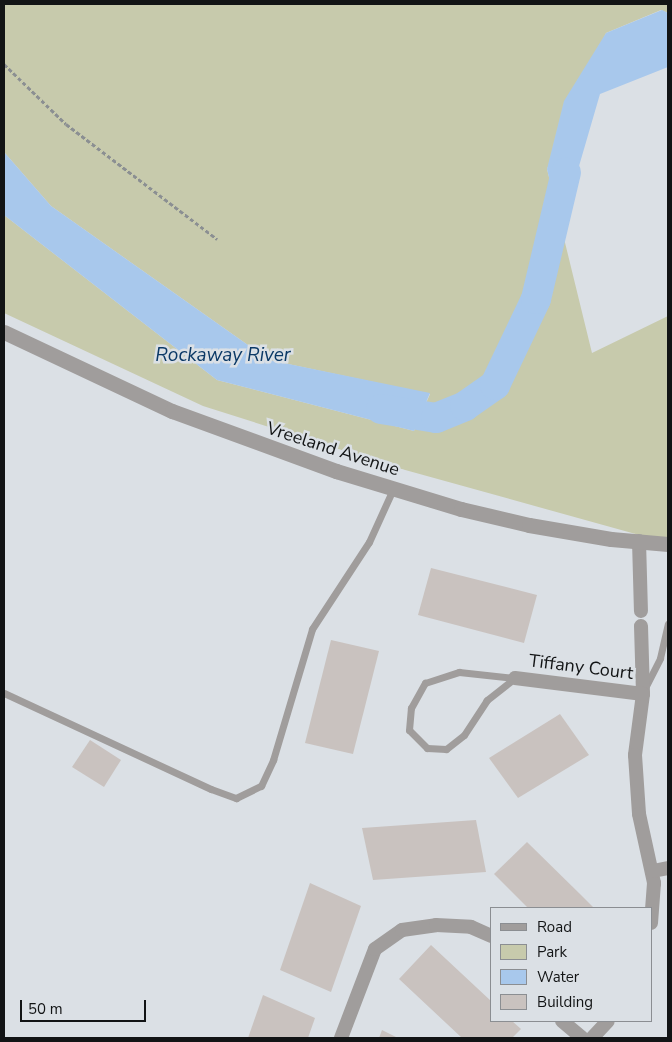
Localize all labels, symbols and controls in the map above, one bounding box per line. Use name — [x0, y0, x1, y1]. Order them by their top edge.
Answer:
water label: Rockaway River — [155, 345, 291, 367]
street label: Vreeland Avenue — [264, 417, 402, 481]
street label: Tiffany Court — [528, 650, 634, 684]
legend — [490, 907, 652, 1022]
text: Road — [537, 917, 572, 937]
text: Park — [537, 942, 567, 962]
text: Water — [537, 967, 579, 987]
scale bar — [22, 990, 149, 1022]
text: Building — [537, 992, 593, 1012]
text: 50 m — [28, 999, 63, 1019]

